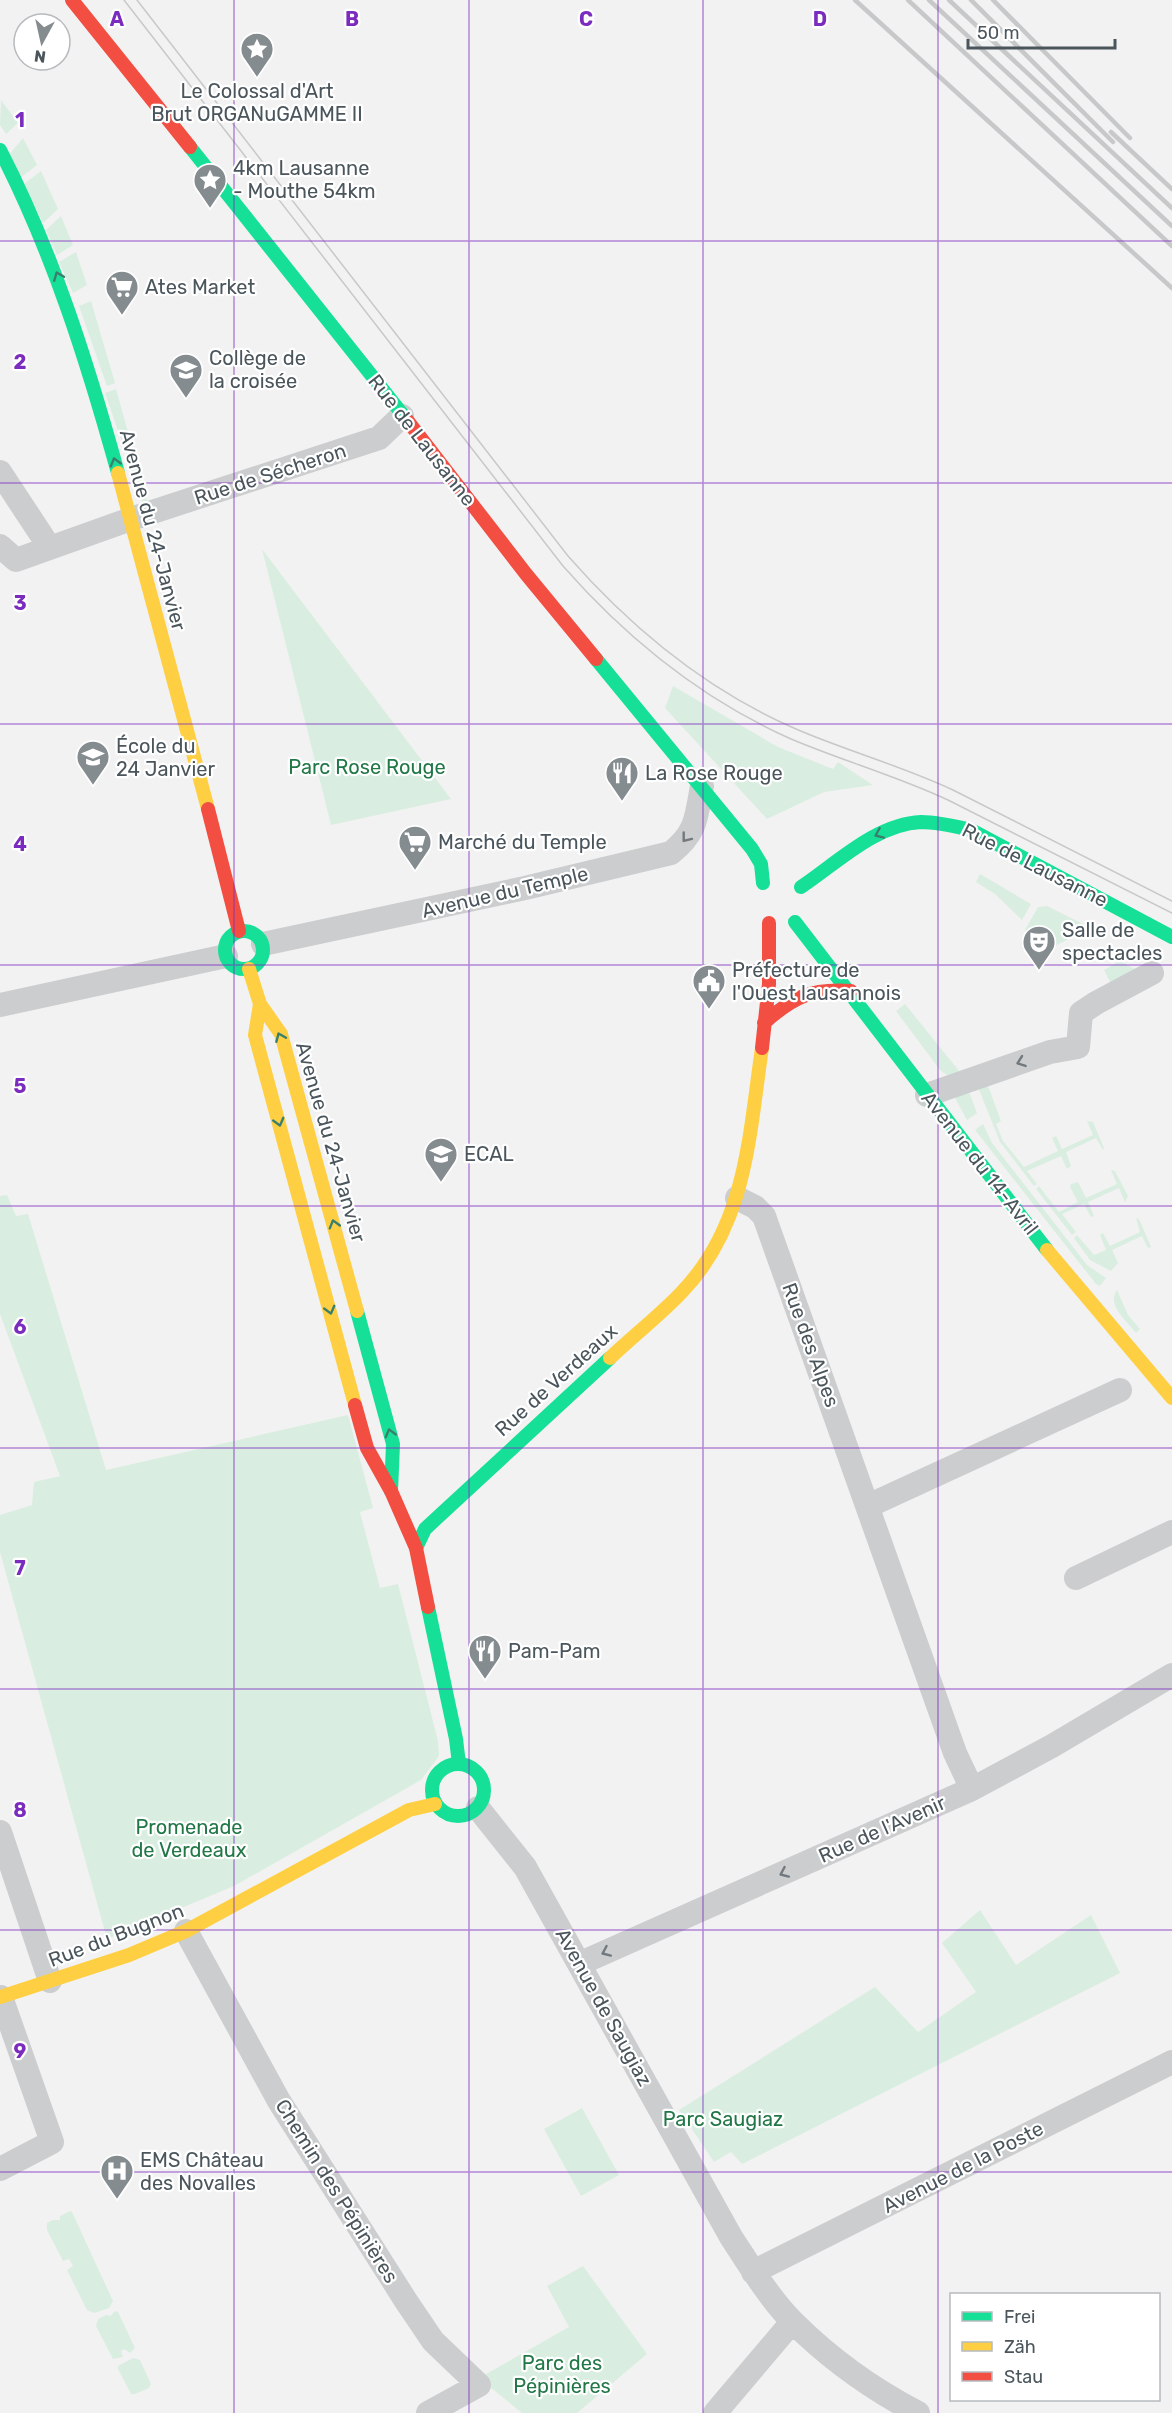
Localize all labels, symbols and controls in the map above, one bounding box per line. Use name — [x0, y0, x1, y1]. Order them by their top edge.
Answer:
text: A — [110, 7, 125, 31]
text: B — [345, 7, 359, 31]
text: C — [579, 7, 593, 31]
text: D — [813, 7, 827, 31]
north arrow — [12, 12, 72, 72]
scale bar — [968, 12, 1115, 50]
text: 50 m — [977, 22, 1020, 44]
place icon: Le Colossal d'Art Brut ORGANuGAMME II — [239, 31, 275, 78]
text: N — [33, 46, 47, 67]
place label: Le Colossal d'Art Brut ORGANuGAMME II — [151, 79, 363, 126]
text: 1 — [15, 108, 25, 132]
place label: 4km Lausanne - Mouthe 54km — [233, 156, 375, 203]
place icon: 4km Lausanne - Mouthe 54km — [192, 162, 228, 209]
supermarket icon: Ates Market — [104, 269, 140, 316]
one-way arrow — [53, 271, 65, 282]
place label: Ates Market — [145, 275, 255, 299]
place label: Collège de la croisée — [209, 346, 306, 393]
text: 2 — [14, 350, 27, 374]
school or university icon: Collège de la croisée — [168, 352, 204, 399]
street label: Rue de Lausanne — [363, 369, 481, 511]
street label: Avenue du 24-Janvier — [115, 427, 192, 634]
street label: Rue de Sécheron — [191, 438, 349, 510]
one-way arrow — [109, 457, 122, 467]
text: 3 — [13, 591, 27, 615]
place label: École du 24 Janvier — [116, 734, 215, 781]
school or university icon: École du 24 Janvier — [75, 739, 111, 786]
park label: Parc Rose Rouge — [288, 755, 446, 779]
restaurant icon: La Rose Rouge — [604, 755, 640, 802]
place label: La Rose Rouge — [645, 761, 783, 785]
street label: Rue de Lausanne — [958, 818, 1112, 912]
supermarket icon: Marché du Temple — [397, 824, 433, 871]
one-way arrow — [874, 827, 885, 839]
place label: Marché du Temple — [438, 830, 607, 854]
one-way arrow — [682, 831, 693, 842]
text: 4 — [13, 832, 27, 856]
street label: Avenue du Temple — [420, 861, 590, 923]
place label: Salle de spectacles — [1062, 918, 1163, 965]
theatre icon: Salle de spectacles — [1021, 924, 1057, 971]
place label: Préfecture de l'Ouest lausannois — [732, 958, 901, 1005]
public building icon: Préfecture de l'Ouest lausannois — [691, 963, 727, 1010]
one-way arrow — [276, 1032, 288, 1043]
street label: Avenue du 24-Janvier — [291, 1039, 371, 1245]
one-way arrow — [1016, 1055, 1027, 1067]
text: 5 — [14, 1074, 27, 1098]
street label: Avenue du 14-Avril — [917, 1087, 1043, 1239]
one-way arrow — [272, 1116, 284, 1127]
school or university icon: ECAL — [423, 1136, 459, 1183]
place label: ECAL — [464, 1142, 514, 1166]
one-way arrow — [329, 1219, 341, 1230]
street label: Rue des Alpes — [777, 1280, 845, 1410]
one-way arrow — [323, 1304, 335, 1315]
text: 6 — [13, 1315, 27, 1339]
street label: Rue de Verdeaux — [490, 1319, 622, 1441]
one-way arrow — [385, 1428, 398, 1438]
text: 7 — [14, 1556, 26, 1580]
restaurant icon: Pam-Pam — [467, 1633, 503, 1680]
place label: Pam-Pam — [508, 1639, 600, 1663]
street label: Rue de l'Avenir — [815, 1790, 950, 1868]
text: 8 — [13, 1798, 27, 1822]
park label: Promenade de Verdeaux — [131, 1815, 247, 1862]
one-way arrow — [780, 1865, 791, 1877]
street label: Rue du Bugnon — [45, 1898, 187, 1972]
street label: Avenue de Saugiaz — [551, 1924, 657, 2090]
one-way arrow — [602, 1945, 613, 1957]
text: 9 — [14, 2039, 27, 2063]
street label: Chemin des Pépinières — [271, 2095, 403, 2287]
park label: Parc Saugiaz — [663, 2107, 783, 2131]
street label: Avenue de la Poste — [879, 2116, 1047, 2218]
place label: EMS Château des Novalles — [140, 2148, 264, 2195]
hospital icon: EMS Château des Novalles — [99, 2153, 135, 2200]
legend — [950, 2293, 1160, 2401]
text: Frei — [1004, 2306, 1035, 2328]
text: Zäh — [1004, 2336, 1036, 2358]
park label: Parc des Pépinières — [513, 2351, 611, 2398]
text: Stau — [1004, 2366, 1043, 2388]

